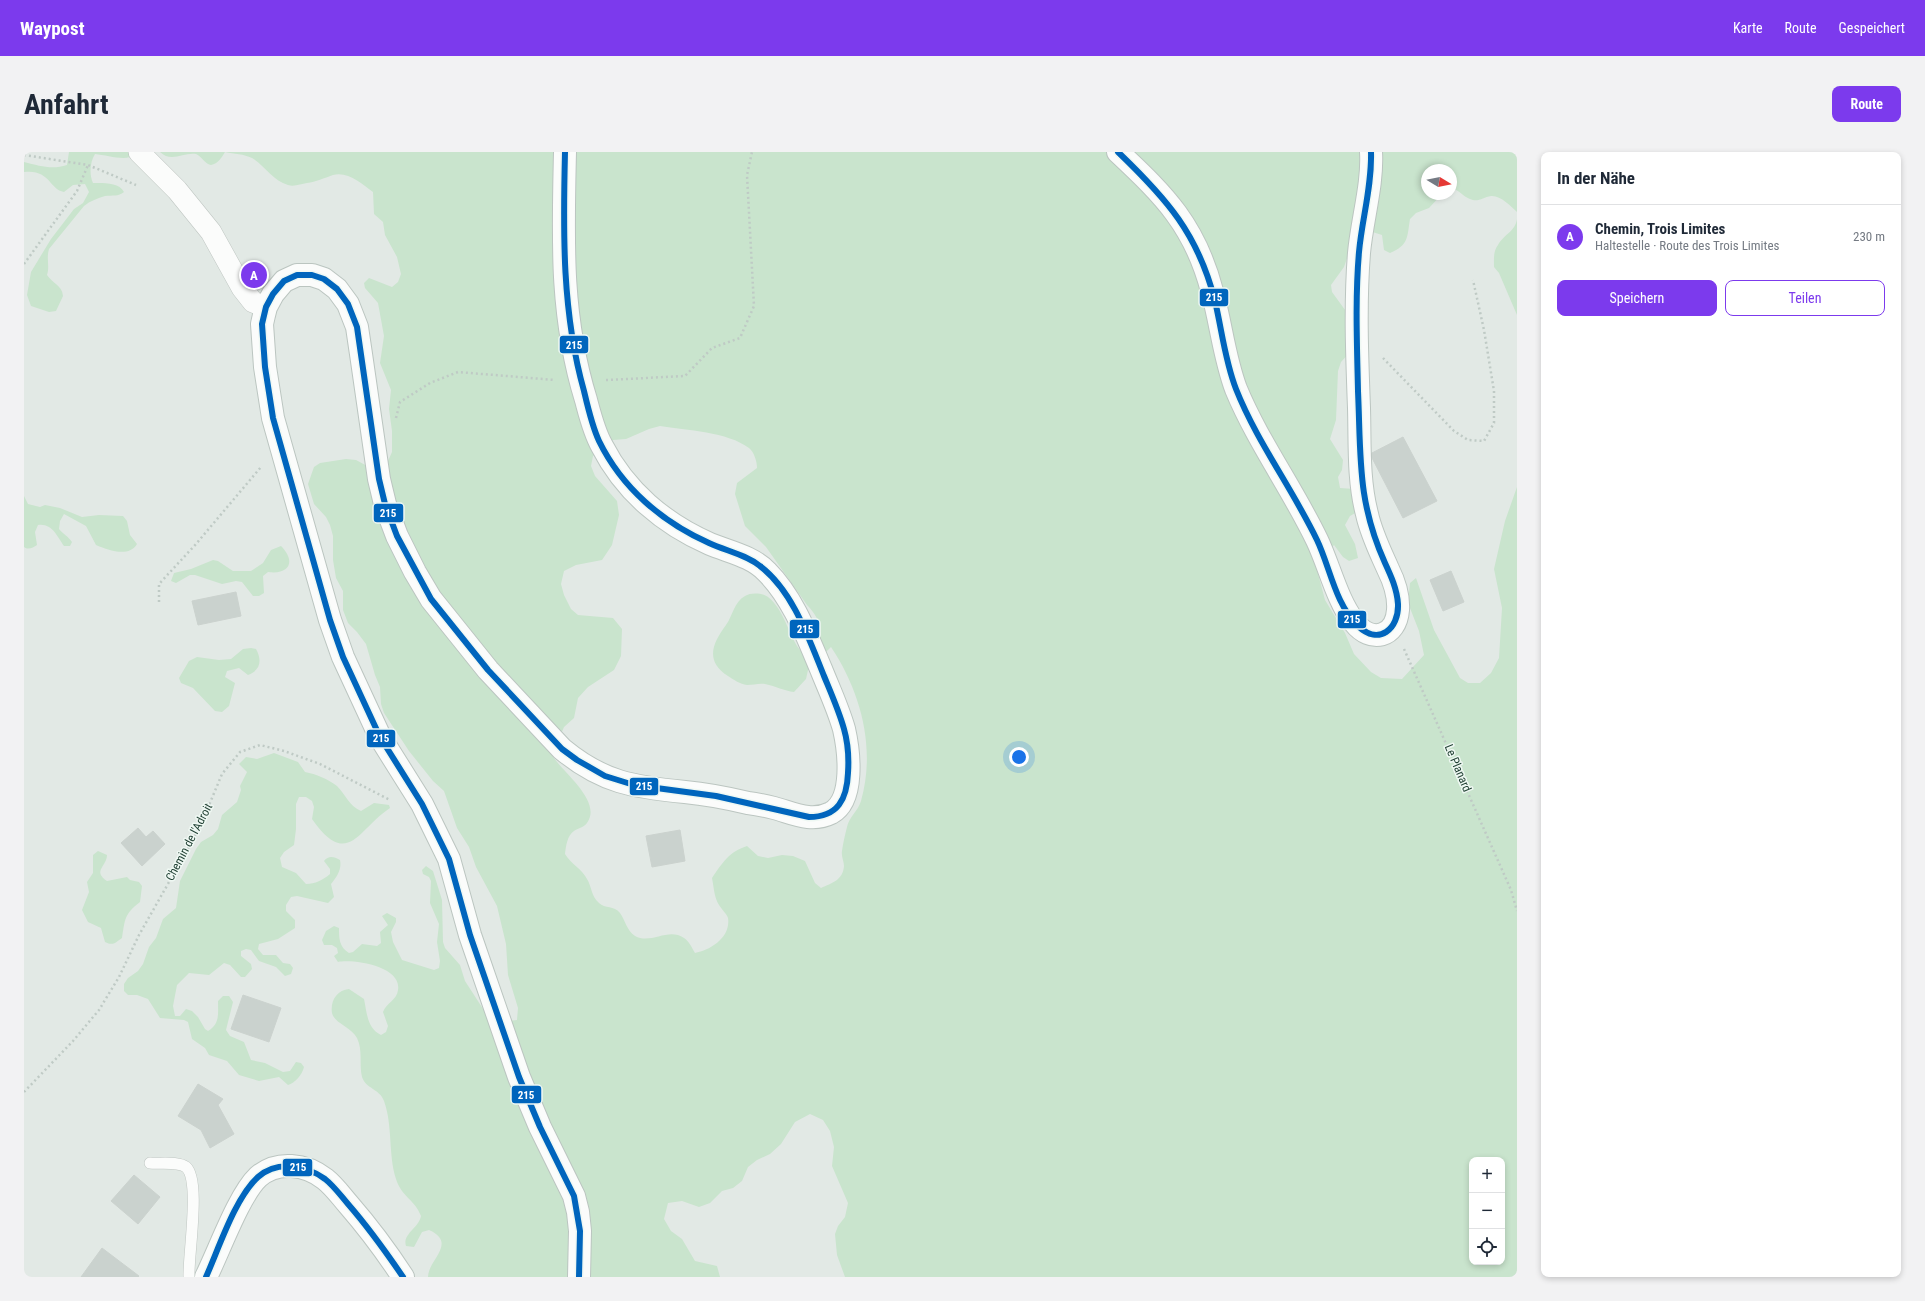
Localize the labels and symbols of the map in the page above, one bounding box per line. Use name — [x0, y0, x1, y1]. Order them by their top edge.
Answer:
north arrow — [1421, 164, 1457, 200]
pin: A — [241, 260, 267, 290]
line badge: 215 — [1199, 288, 1229, 307]
text: 215 — [1206, 291, 1223, 304]
line badge: 215 — [559, 335, 589, 354]
text: 215 — [566, 339, 583, 352]
line badge: 215 — [373, 503, 404, 523]
text: 215 — [380, 507, 397, 520]
line badge: 215 — [1337, 610, 1367, 629]
text: 215 — [1344, 613, 1361, 626]
line badge: 215 — [789, 619, 820, 639]
text: 215 — [797, 623, 814, 636]
line badge: 215 — [366, 729, 396, 748]
text: 215 — [373, 732, 390, 745]
street label: Le Planard — [1442, 742, 1474, 794]
your location — [1009, 747, 1029, 767]
line badge: 215 — [629, 777, 659, 796]
text: 215 — [636, 780, 653, 793]
street label: Chemin de l'Adroit — [163, 800, 216, 883]
line badge: 215 — [511, 1085, 542, 1104]
text: 215 — [518, 1089, 535, 1102]
line badge: 215 — [282, 1158, 313, 1177]
text: 215 — [290, 1161, 307, 1174]

